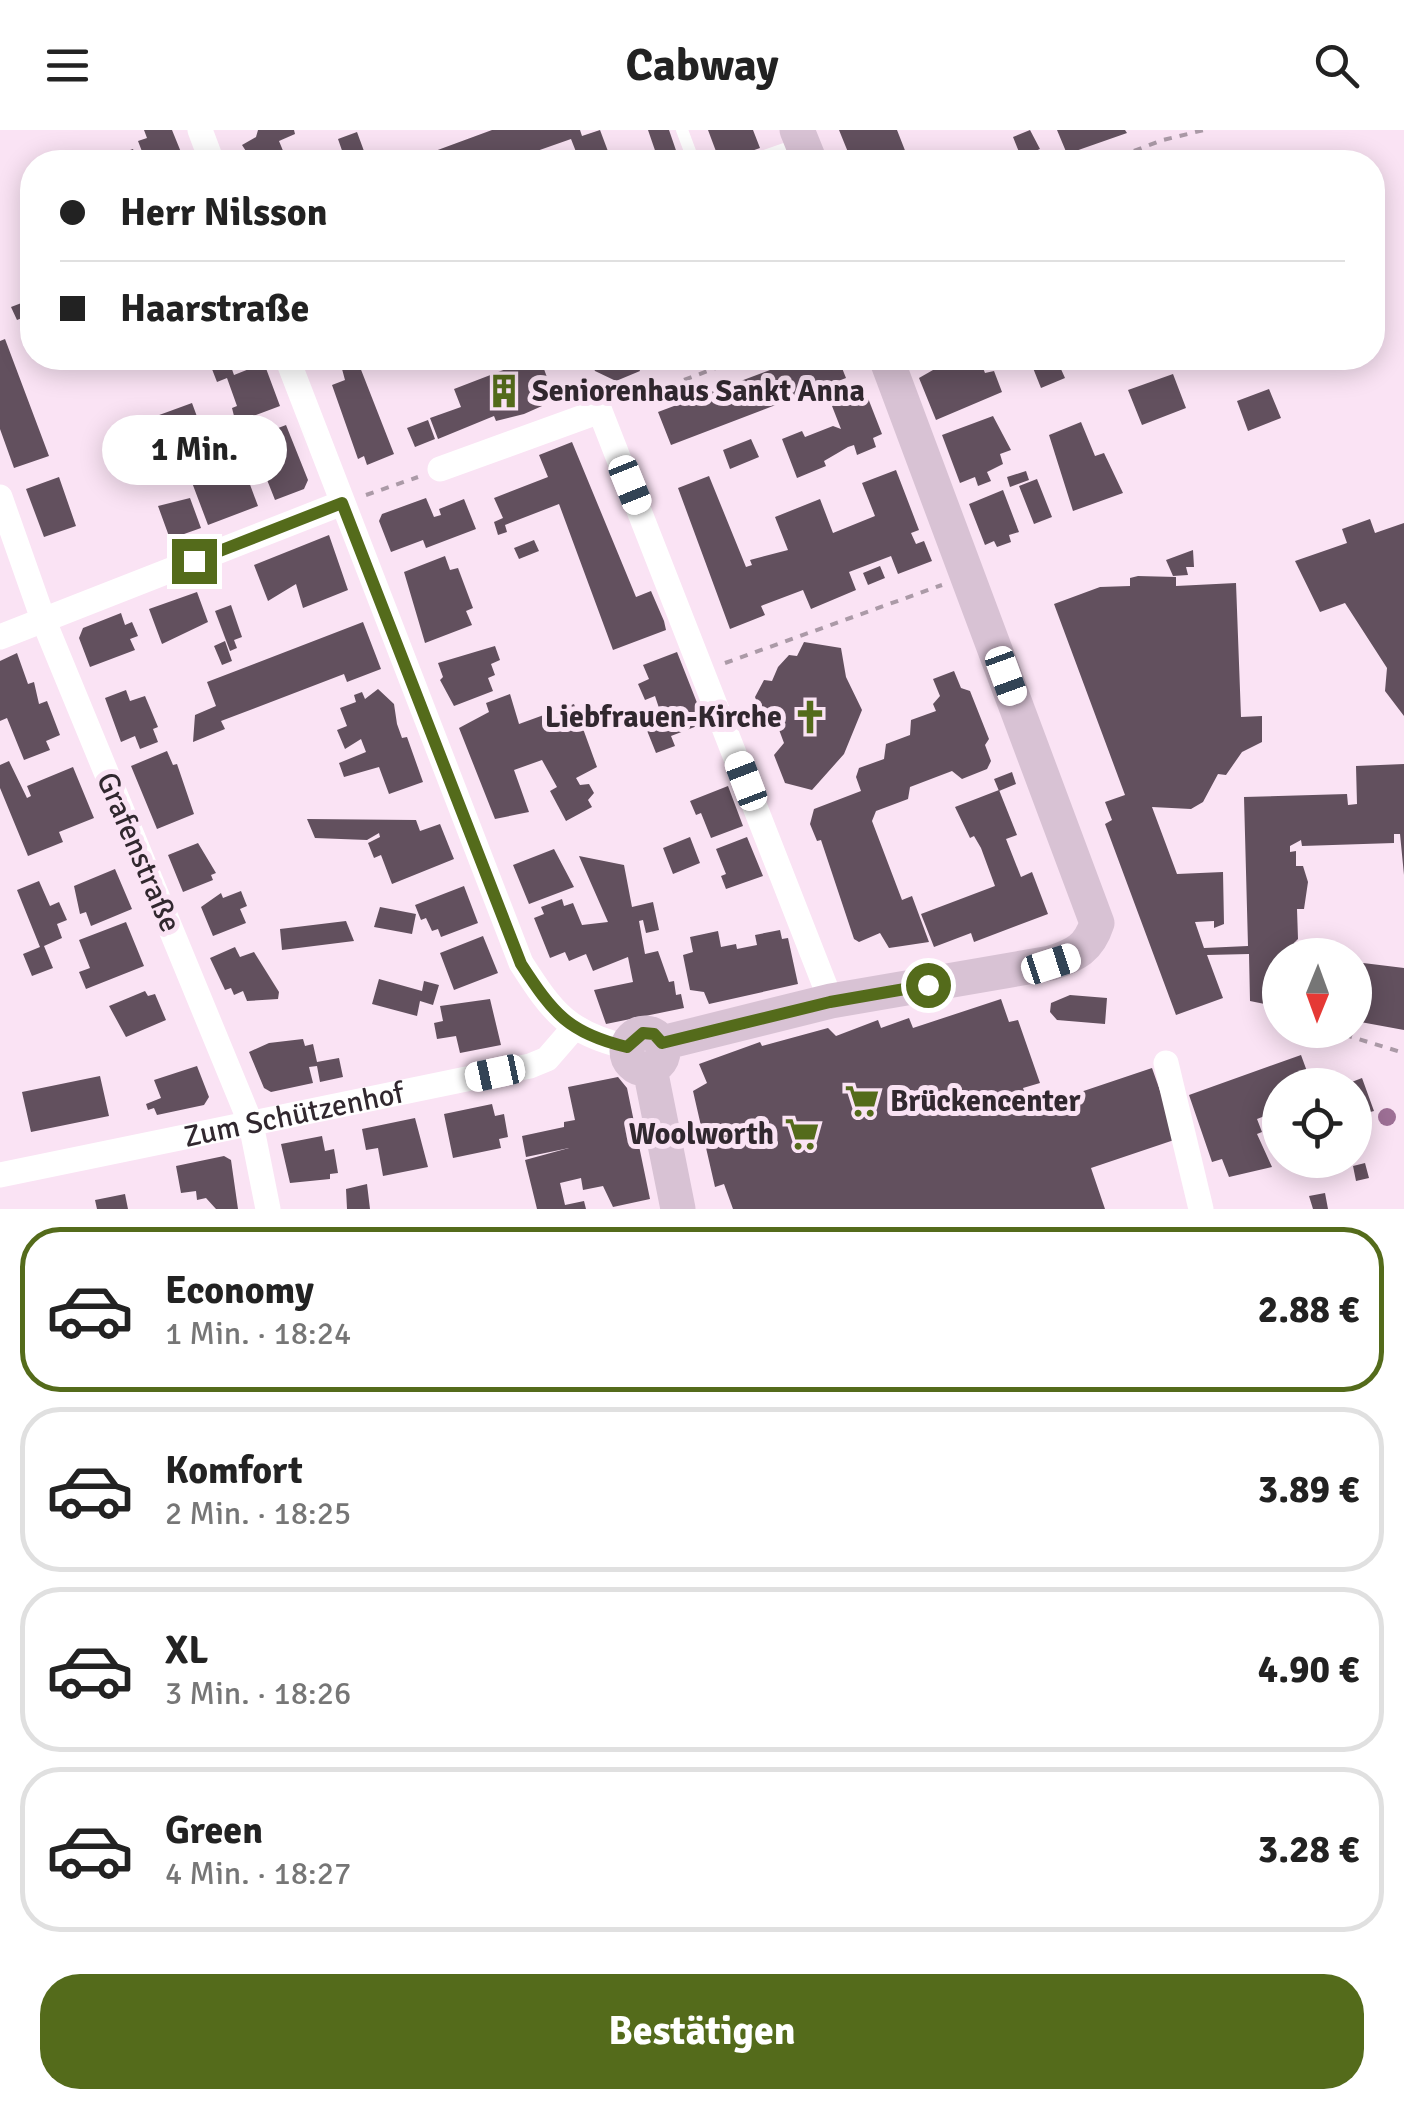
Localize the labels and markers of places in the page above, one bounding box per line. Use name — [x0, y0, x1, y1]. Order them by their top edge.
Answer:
building icon: Seniorenhaus Sankt Anna — [485, 372, 523, 410]
place label: Seniorenhaus Sankt Anna — [532, 373, 865, 410]
church icon: Liebfrauen-Kirche — [791, 698, 829, 736]
place label: Liebfrauen-Kirche — [545, 699, 782, 736]
supermarket icon: Brückencenter — [843, 1082, 881, 1120]
place label: Brückencenter — [890, 1083, 1081, 1120]
supermarket icon: Woolworth — [783, 1115, 821, 1153]
place label: Woolworth — [629, 1116, 774, 1153]

